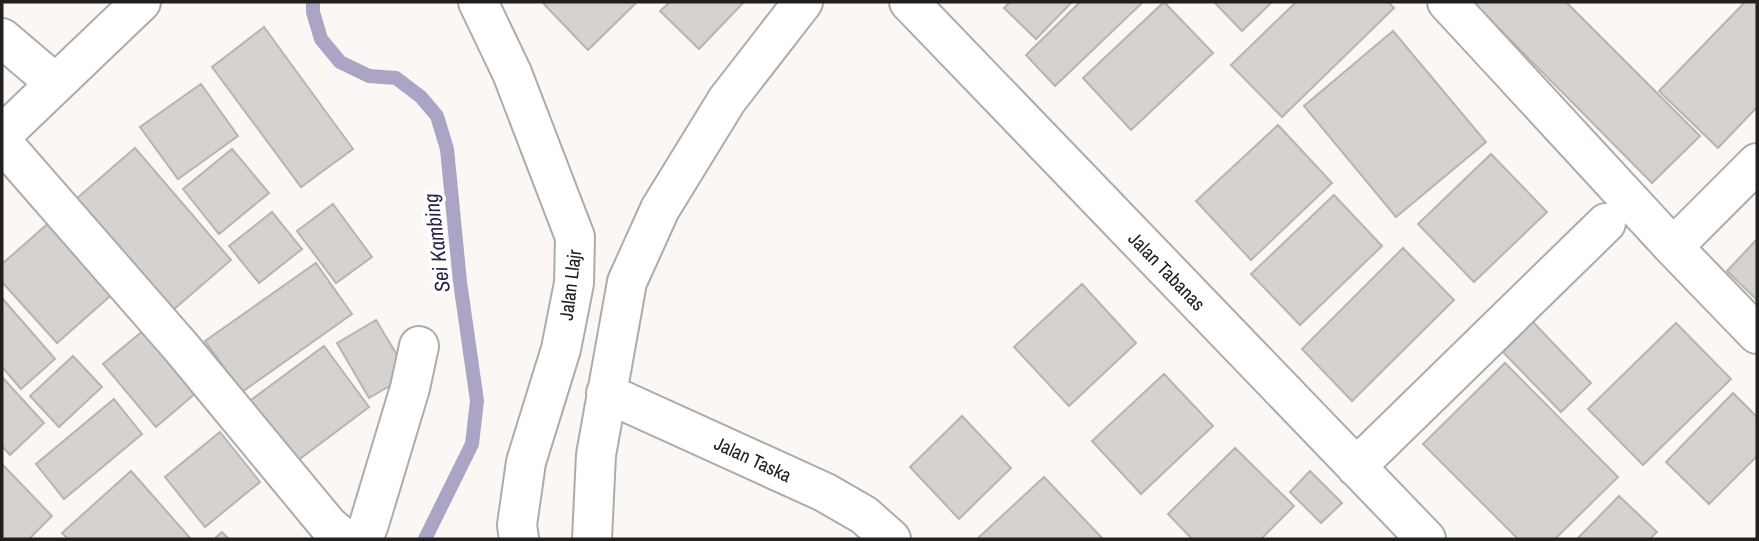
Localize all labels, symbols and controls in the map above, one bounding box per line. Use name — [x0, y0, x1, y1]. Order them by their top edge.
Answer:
water label: Sei Kambing — [416, 191, 457, 294]
street label: Jalan Tabanas — [1123, 226, 1211, 316]
street label: Jalan Llajr — [553, 247, 587, 322]
street label: Jalan Taska — [710, 430, 796, 488]

